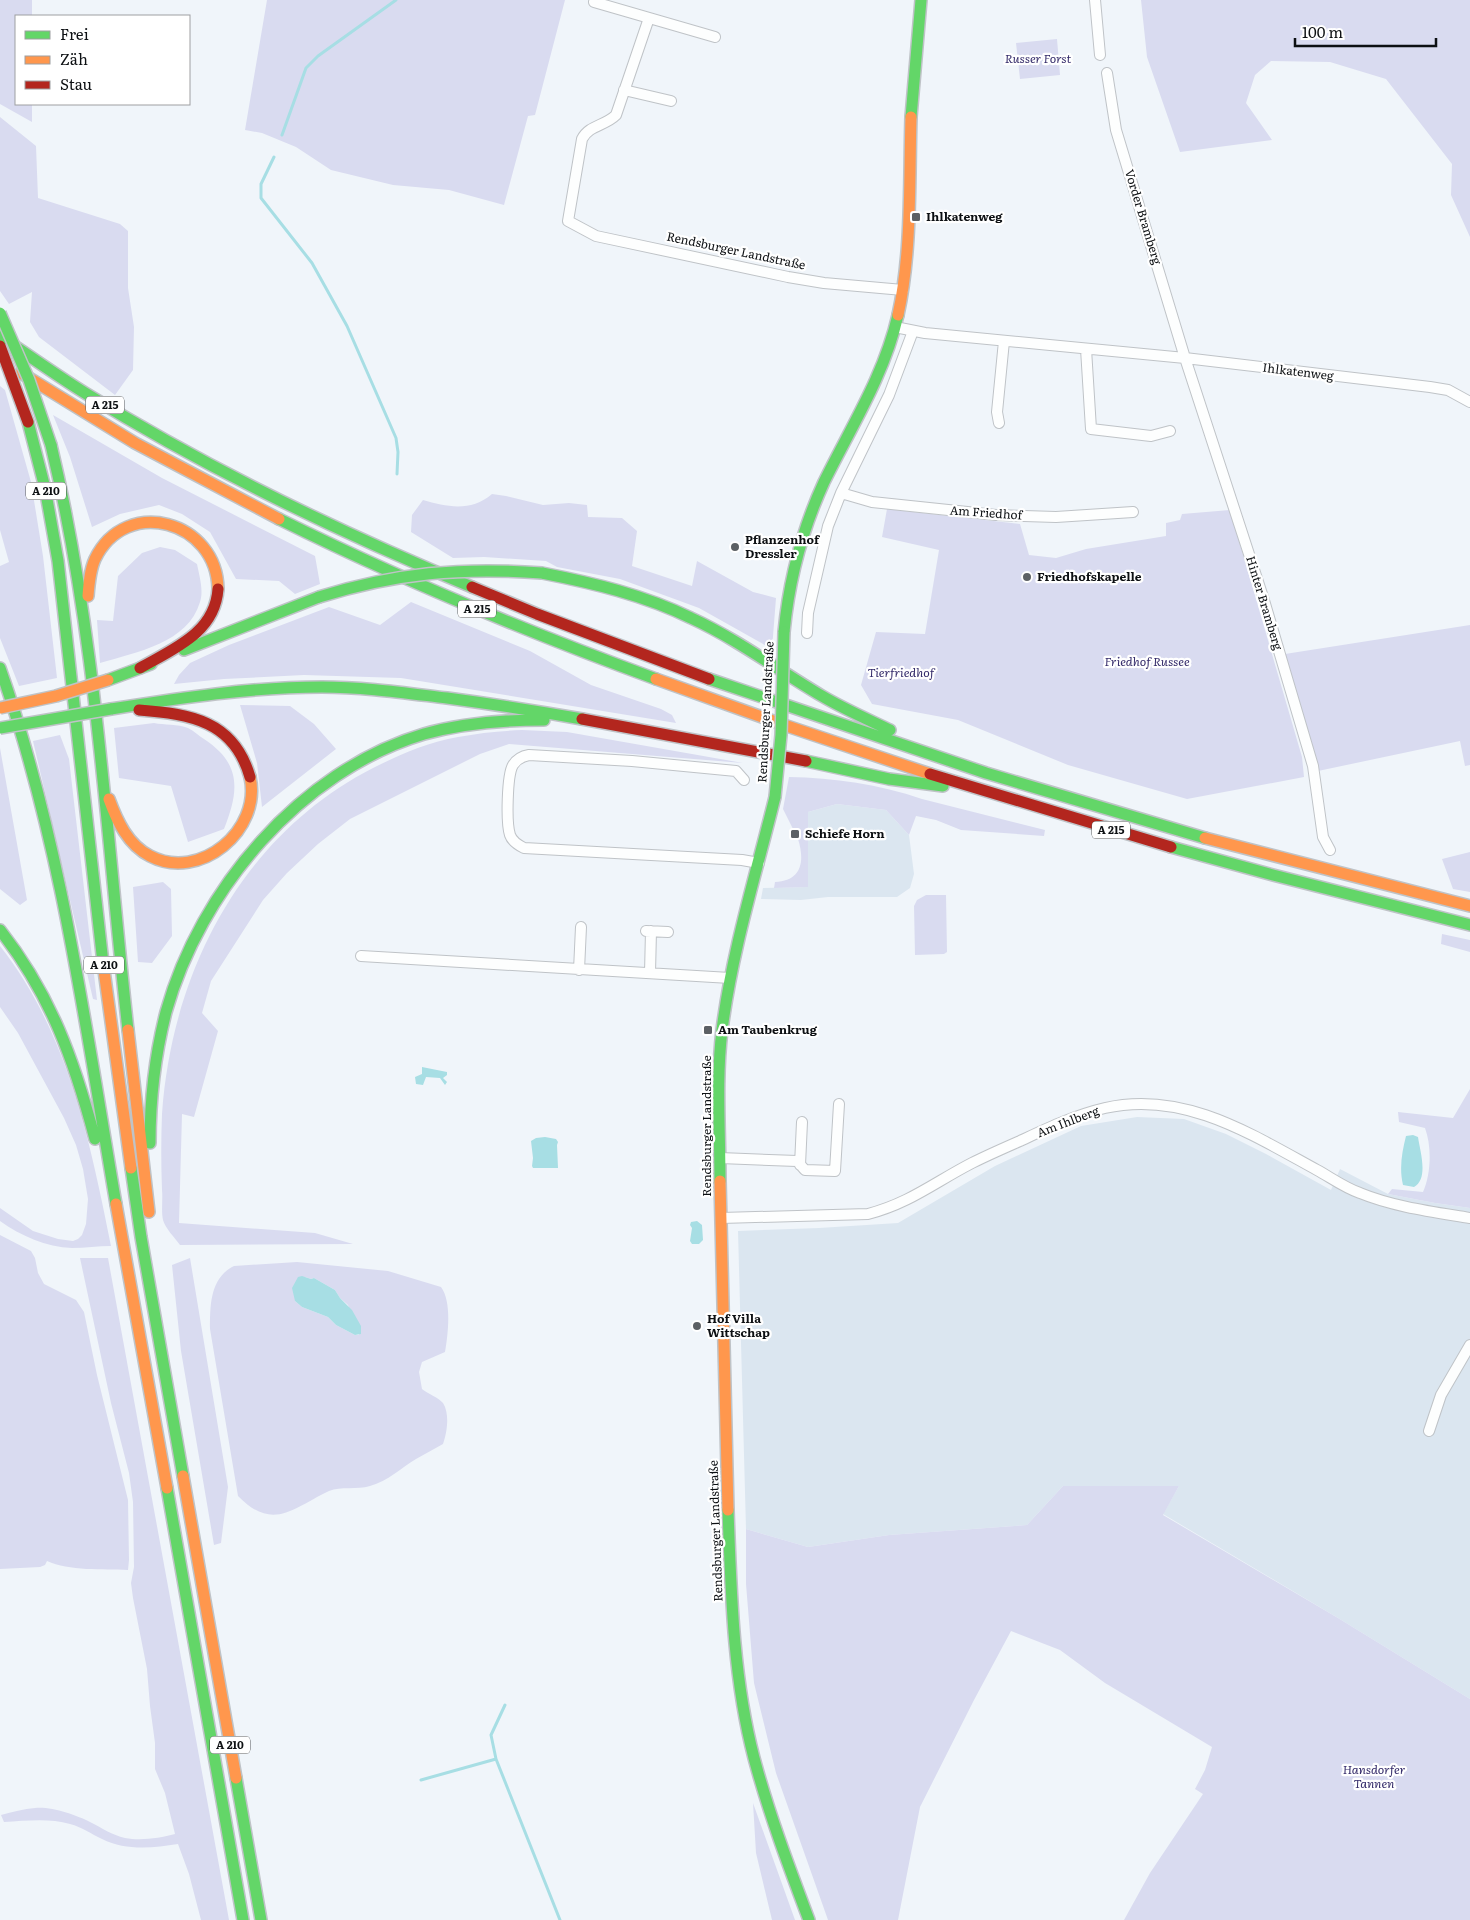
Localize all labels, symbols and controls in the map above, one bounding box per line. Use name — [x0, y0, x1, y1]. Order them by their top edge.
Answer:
legend — [15, 15, 190, 105]
scale bar — [1295, 15, 1436, 47]
text: 100 m — [1302, 20, 1343, 43]
text: Frei — [60, 22, 89, 45]
text: Zäh — [60, 47, 88, 70]
park label: Russer Forst — [1005, 49, 1071, 67]
text: Stau — [60, 72, 92, 95]
street label: Vorder Bramberg — [1121, 167, 1167, 267]
place label: Ihlkatenweg — [926, 207, 1003, 225]
marker: Ihlkatenweg — [910, 211, 922, 223]
street label: Rendsburger Landstraße — [665, 226, 807, 274]
street label: Ihlkatenweg — [1261, 358, 1335, 384]
road number: A 215 — [86, 396, 124, 414]
road number: A 210 — [26, 482, 66, 500]
street label: Am Friedhof — [949, 500, 1024, 524]
place label: Pflanzenhof Dressler — [745, 530, 821, 562]
marker: Pflanzenhof Dressler — [729, 541, 741, 553]
street label: Hinter Bramberg — [1242, 553, 1288, 652]
place label: Friedhofskapelle — [1037, 567, 1142, 585]
marker: Friedhofskapelle — [1021, 571, 1033, 583]
road number: A 215 — [458, 600, 496, 618]
street label: Rendsburger Landstraße — [752, 641, 778, 783]
park label: Friedhof Russee — [1104, 652, 1190, 670]
park label: Tierfriedhof — [868, 663, 936, 681]
road number: A 215 — [1092, 822, 1130, 838]
place label: Schiefe Horn — [805, 824, 885, 842]
marker: Schiefe Horn — [789, 828, 801, 840]
road number: A 210 — [84, 956, 124, 974]
place label: Am Taubenkrug — [718, 1020, 818, 1038]
marker: Am Taubenkrug — [702, 1024, 714, 1036]
street label: Rendsburger Landstraße — [697, 1055, 715, 1197]
street label: Am Ihlberg — [1034, 1101, 1102, 1141]
place label: Hof Villa Wittschap — [707, 1309, 770, 1341]
marker: Hof Villa Wittschap — [691, 1320, 703, 1332]
street label: Rendsburger Landstraße — [704, 1460, 726, 1602]
road number: A 210 — [210, 1736, 250, 1754]
park label: Hansdorfer Tannen — [1343, 1760, 1406, 1792]

